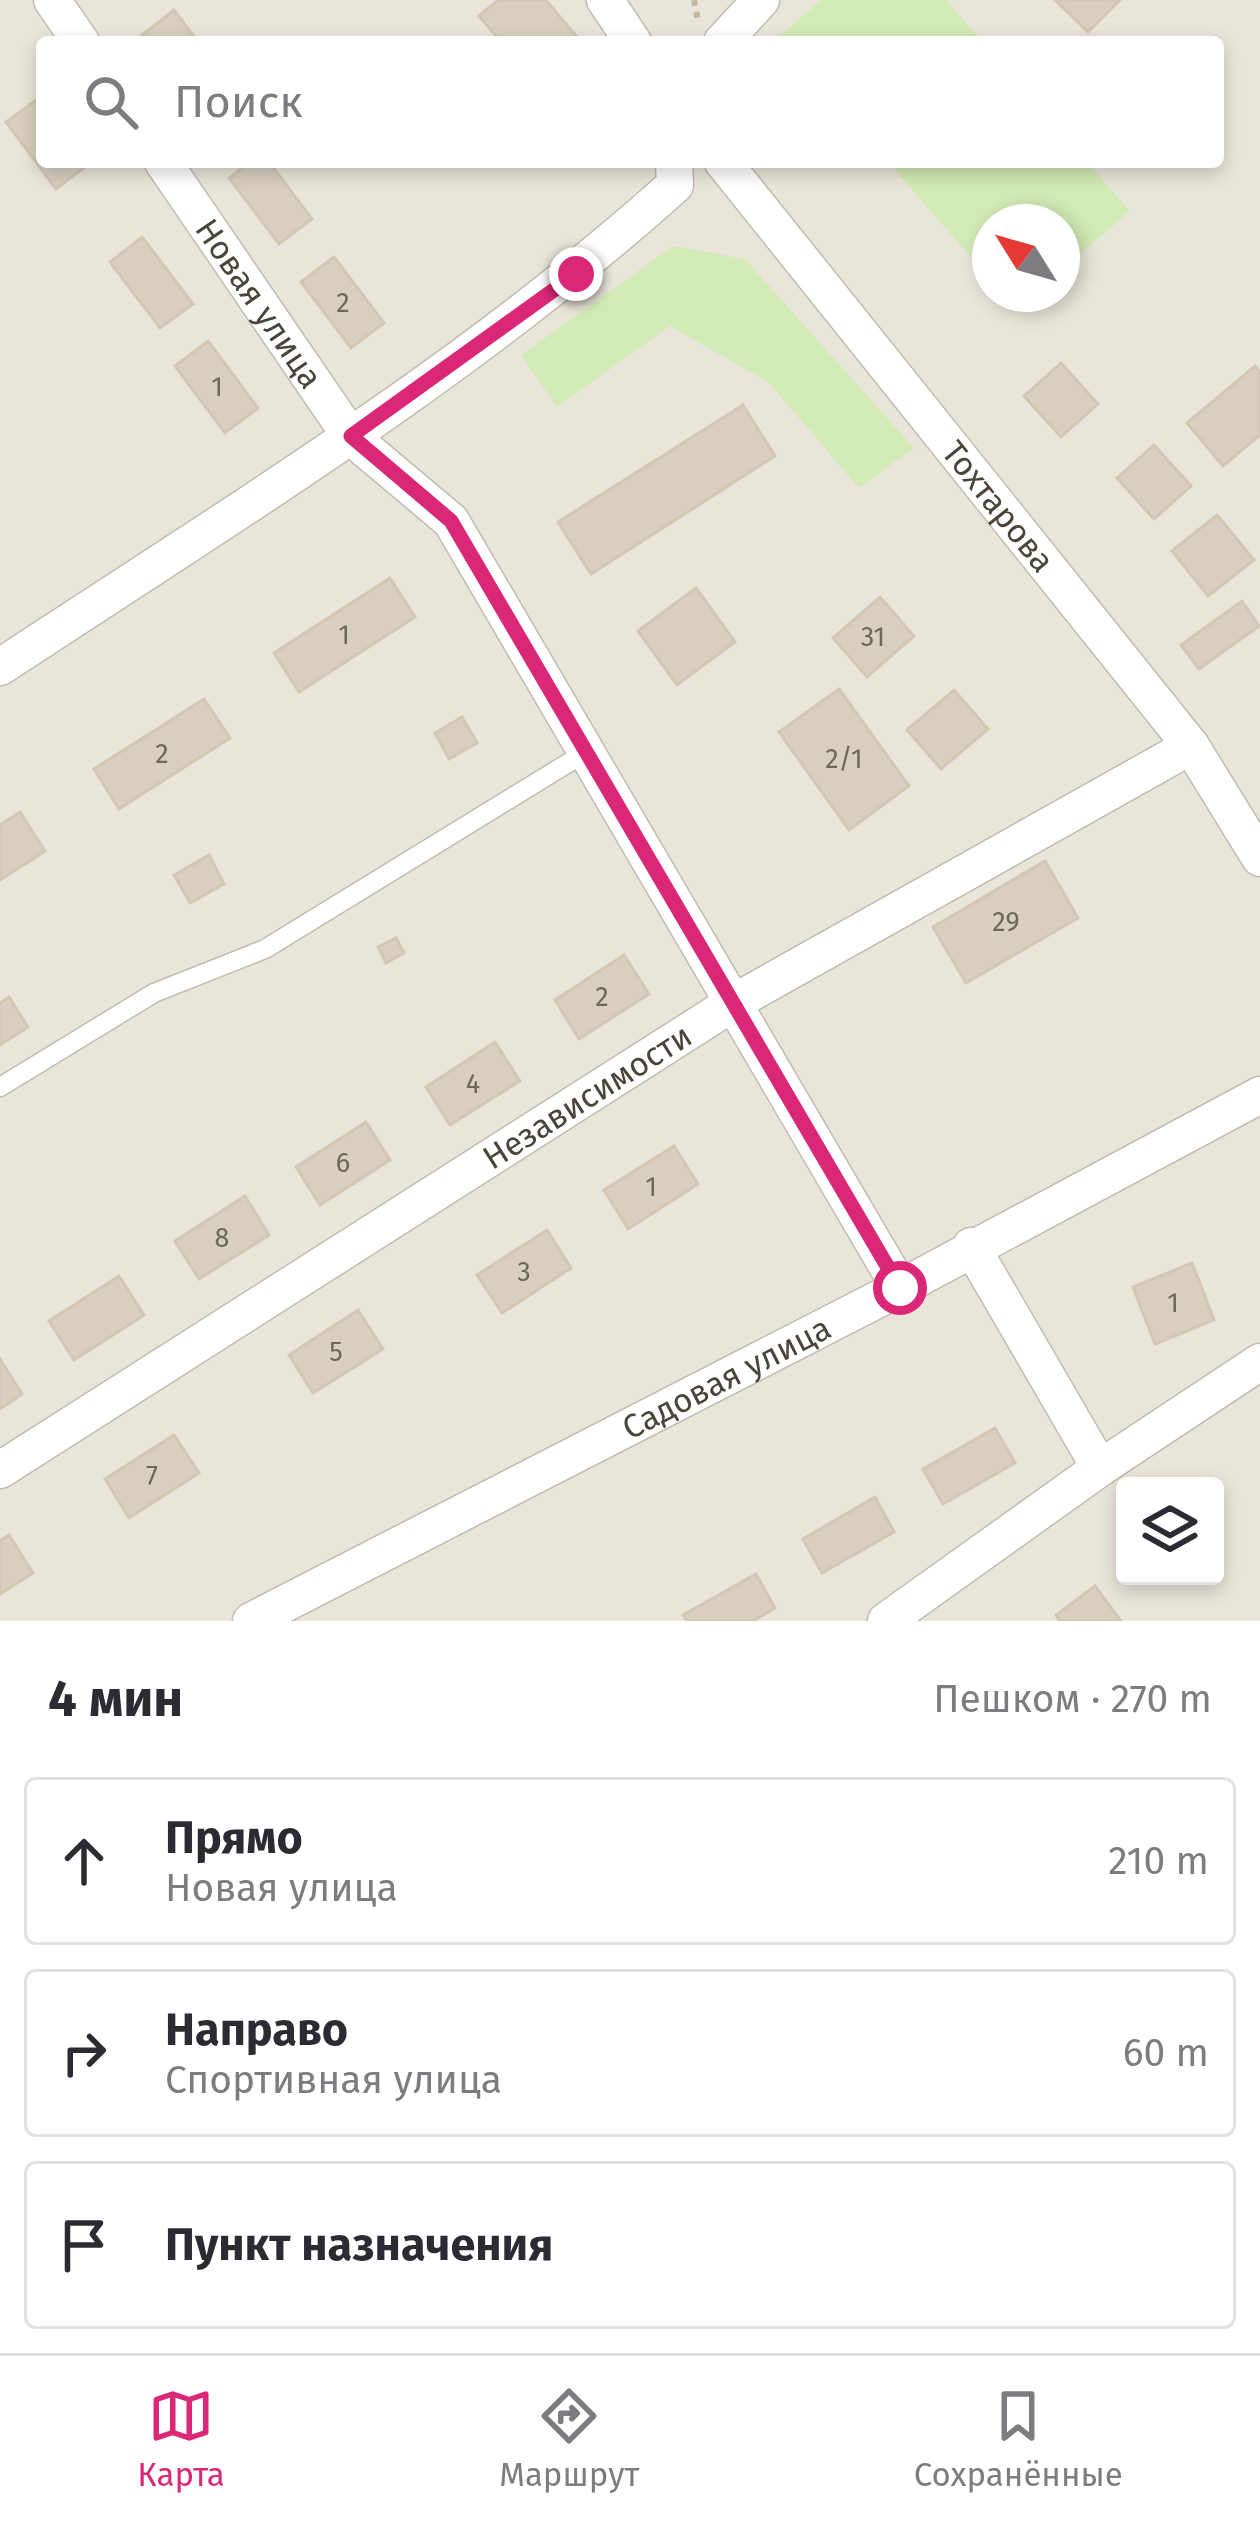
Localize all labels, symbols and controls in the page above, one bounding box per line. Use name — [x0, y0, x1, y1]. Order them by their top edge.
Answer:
search box — [36, 36, 1224, 168]
icon: search — [78, 69, 144, 135]
text: Поиск — [174, 75, 303, 129]
north arrow — [972, 204, 1080, 312]
street label: Новая улица — [187, 211, 331, 396]
route end — [549, 247, 603, 301]
house number: 2 — [336, 287, 350, 319]
house number: 1 — [211, 371, 223, 403]
street label: Тохтарова — [933, 433, 1063, 580]
house number: 1 — [338, 619, 350, 651]
house number: 31 — [861, 621, 885, 653]
house number: 2 — [155, 738, 169, 770]
house number: 2/1 — [825, 743, 863, 775]
house number: 29 — [992, 906, 1020, 938]
house number: 2 — [595, 981, 609, 1013]
street label: Независимости — [476, 1016, 699, 1178]
house number: 4 — [466, 1068, 480, 1100]
house number: 6 — [336, 1147, 350, 1179]
house number: 1 — [645, 1171, 657, 1203]
house number: 8 — [215, 1222, 229, 1254]
house number: 3 — [517, 1256, 531, 1288]
route start — [873, 1261, 927, 1315]
house number: 1 — [1167, 1287, 1179, 1319]
street label: Садовая улица — [616, 1308, 838, 1448]
house number: 5 — [329, 1336, 343, 1368]
house number: 7 — [146, 1460, 158, 1492]
map controls — [1116, 1477, 1224, 1585]
button: layers — [1116, 1477, 1224, 1585]
text: 4 мин — [48, 1668, 183, 1730]
text: Пешком · 270 m — [933, 1676, 1212, 1722]
text: Прямо — [165, 1811, 303, 1865]
icon: ahead — [51, 1828, 117, 1894]
text: 210 m — [1108, 1838, 1209, 1884]
text: Новая улица — [165, 1865, 398, 1911]
text: Направо — [165, 2003, 348, 2057]
icon: right — [51, 2020, 117, 2086]
text: 60 m — [1123, 2030, 1209, 2076]
text: Спортивная улица — [165, 2057, 502, 2103]
icon: arrive — [51, 2212, 117, 2278]
text: Пункт назначения — [165, 2218, 553, 2272]
tab: Карта — [137, 2383, 225, 2495]
tab: Маршрут — [499, 2383, 639, 2495]
tab: Сохранённые — [914, 2383, 1123, 2495]

